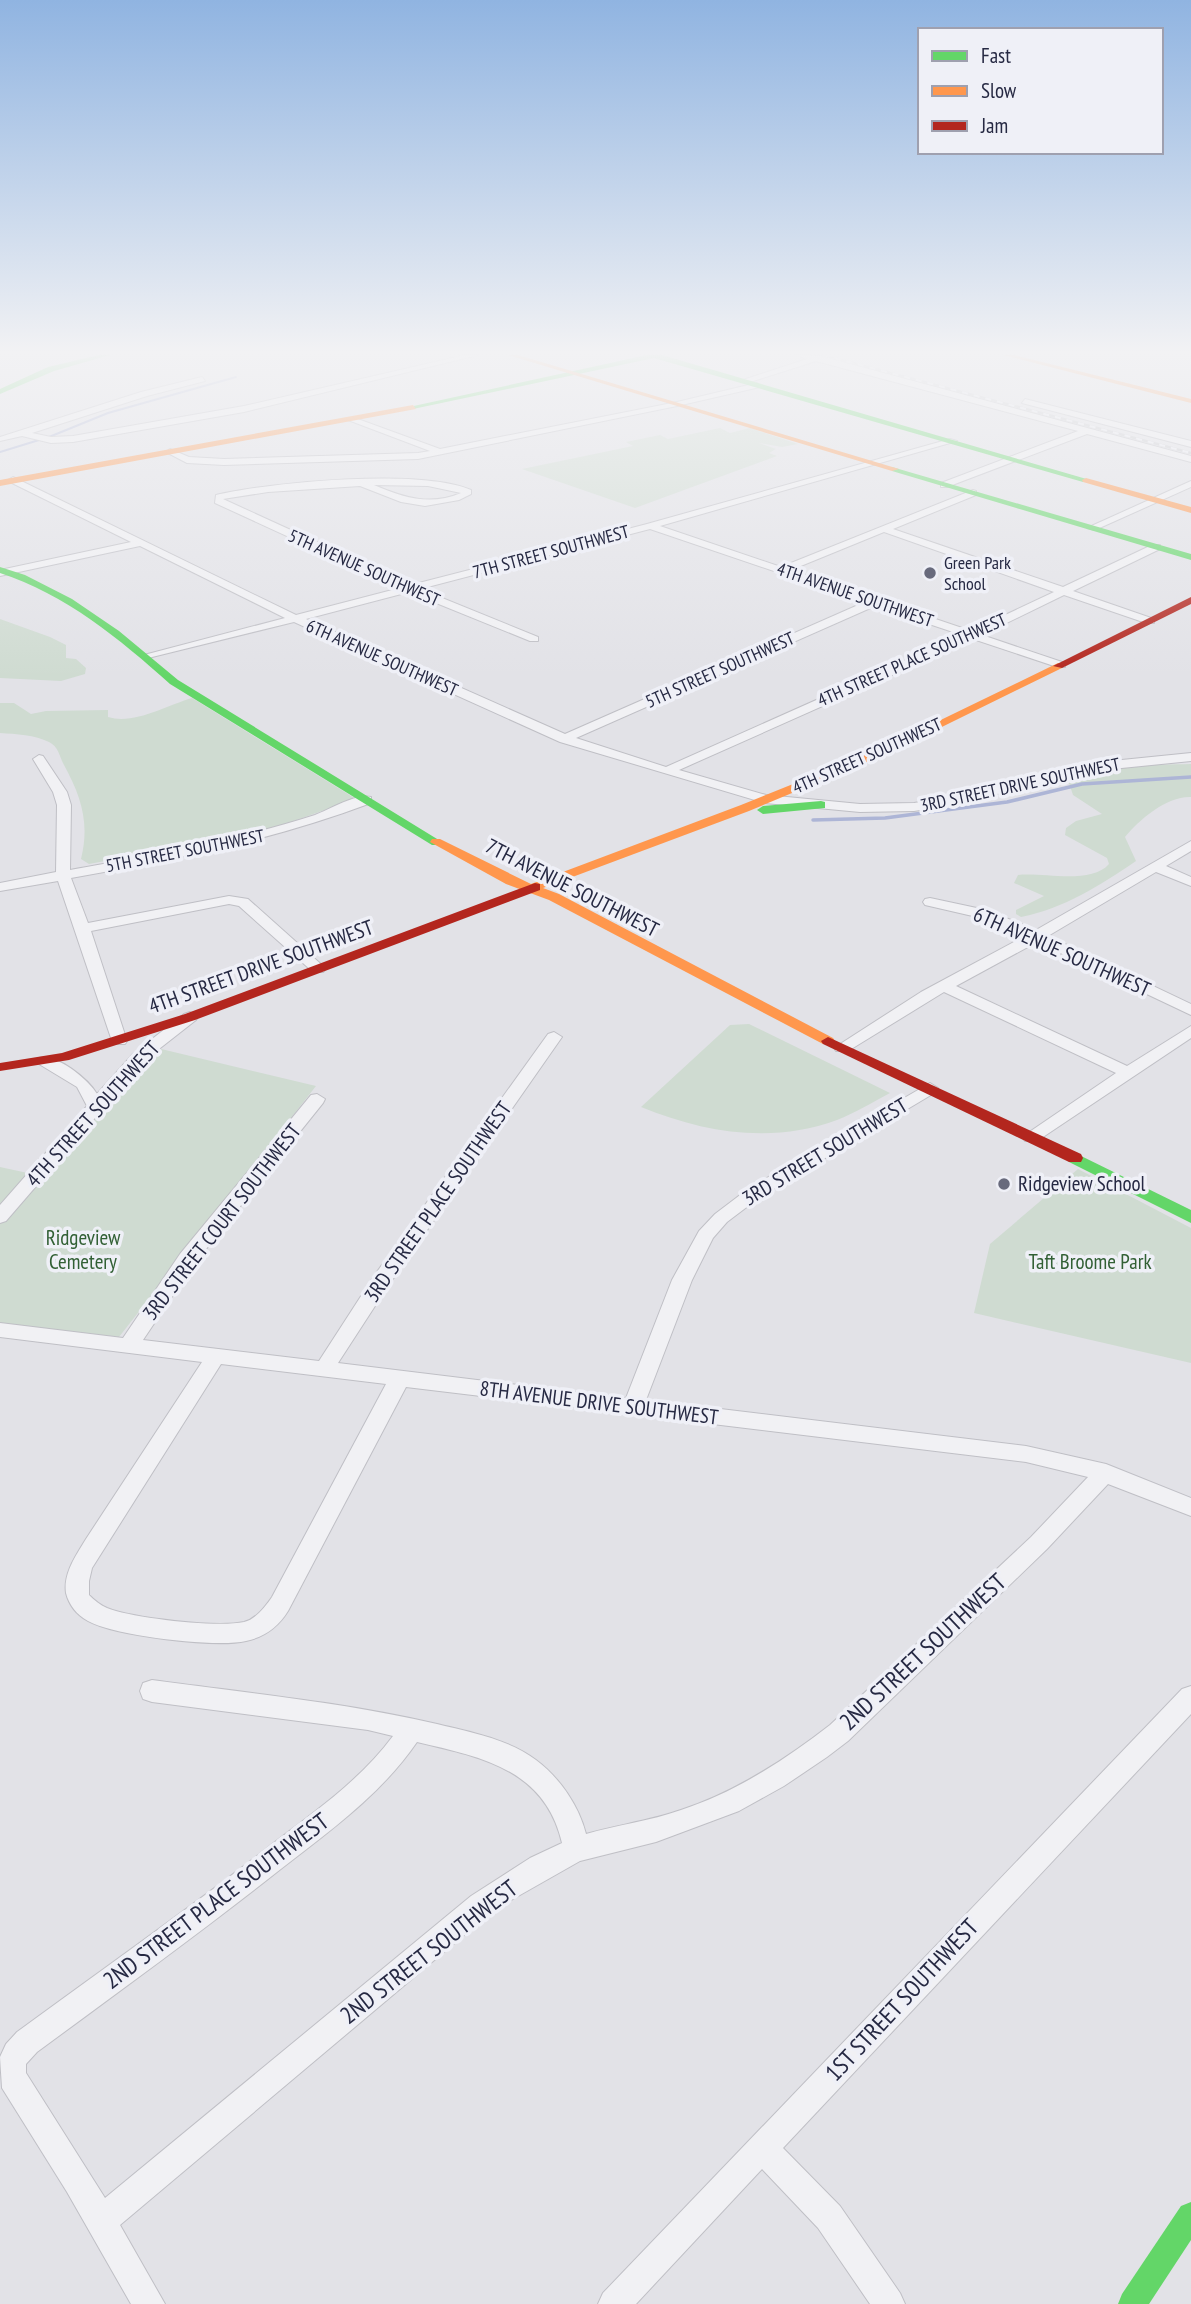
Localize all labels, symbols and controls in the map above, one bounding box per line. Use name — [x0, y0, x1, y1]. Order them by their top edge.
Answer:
legend — [918, 28, 1163, 154]
text: Fast — [981, 42, 1011, 69]
text: Slow — [981, 77, 1017, 104]
text: Jam — [980, 112, 1008, 139]
street label: 7TH STREET SOUTHWEST — [470, 520, 632, 583]
street label: 5TH AVENUE SOUTHWEST — [285, 524, 444, 611]
place label: Green Park School — [944, 551, 1011, 595]
street label: 4TH AVENUE SOUTHWEST — [774, 557, 936, 632]
marker: Green Park School — [922, 565, 938, 581]
street label: 4TH STREET PLACE SOUTHWEST — [814, 607, 1010, 712]
street label: 6TH AVENUE SOUTHWEST — [303, 614, 462, 701]
street label: 5TH STREET SOUTHWEST — [642, 626, 798, 713]
street label: 4TH STREET SOUTHWEST — [789, 712, 945, 799]
street label: 3RD STREET DRIVE SOUTHWEST — [918, 752, 1122, 817]
street label: 5TH STREET SOUTHWEST — [104, 824, 266, 877]
street label: 7TH AVENUE SOUTHWEST — [481, 832, 664, 943]
street label: 6TH AVENUE SOUTHWEST — [969, 900, 1156, 1003]
street label: 4TH STREET DRIVE SOUTHWEST — [145, 913, 377, 1020]
street label: 4TH STREET SOUTHWEST — [20, 1034, 166, 1192]
street label: 3RD STREET SOUTHWEST — [737, 1091, 913, 1212]
street label: 3RD STREET PLACE SOUTHWEST — [358, 1096, 518, 1307]
street label: 3RD STREET COURT SOUTHWEST — [136, 1118, 307, 1325]
place label: Ridgeview School — [1018, 1170, 1146, 1197]
marker: Ridgeview School — [996, 1176, 1012, 1192]
park label: Ridgeview Cemetery — [46, 1224, 121, 1275]
park label: Taft Broome Park — [1028, 1248, 1152, 1275]
street label: 8TH AVENUE DRIVE SOUTHWEST — [478, 1374, 721, 1431]
street label: 2ND STREET SOUTHWEST — [833, 1566, 1013, 1737]
street label: 2ND STREET PLACE SOUTHWEST — [97, 1805, 335, 1996]
street label: 2ND STREET SOUTHWEST — [334, 1873, 524, 2030]
street label: 1ST STREET SOUTHWEST — [818, 1912, 985, 2087]

